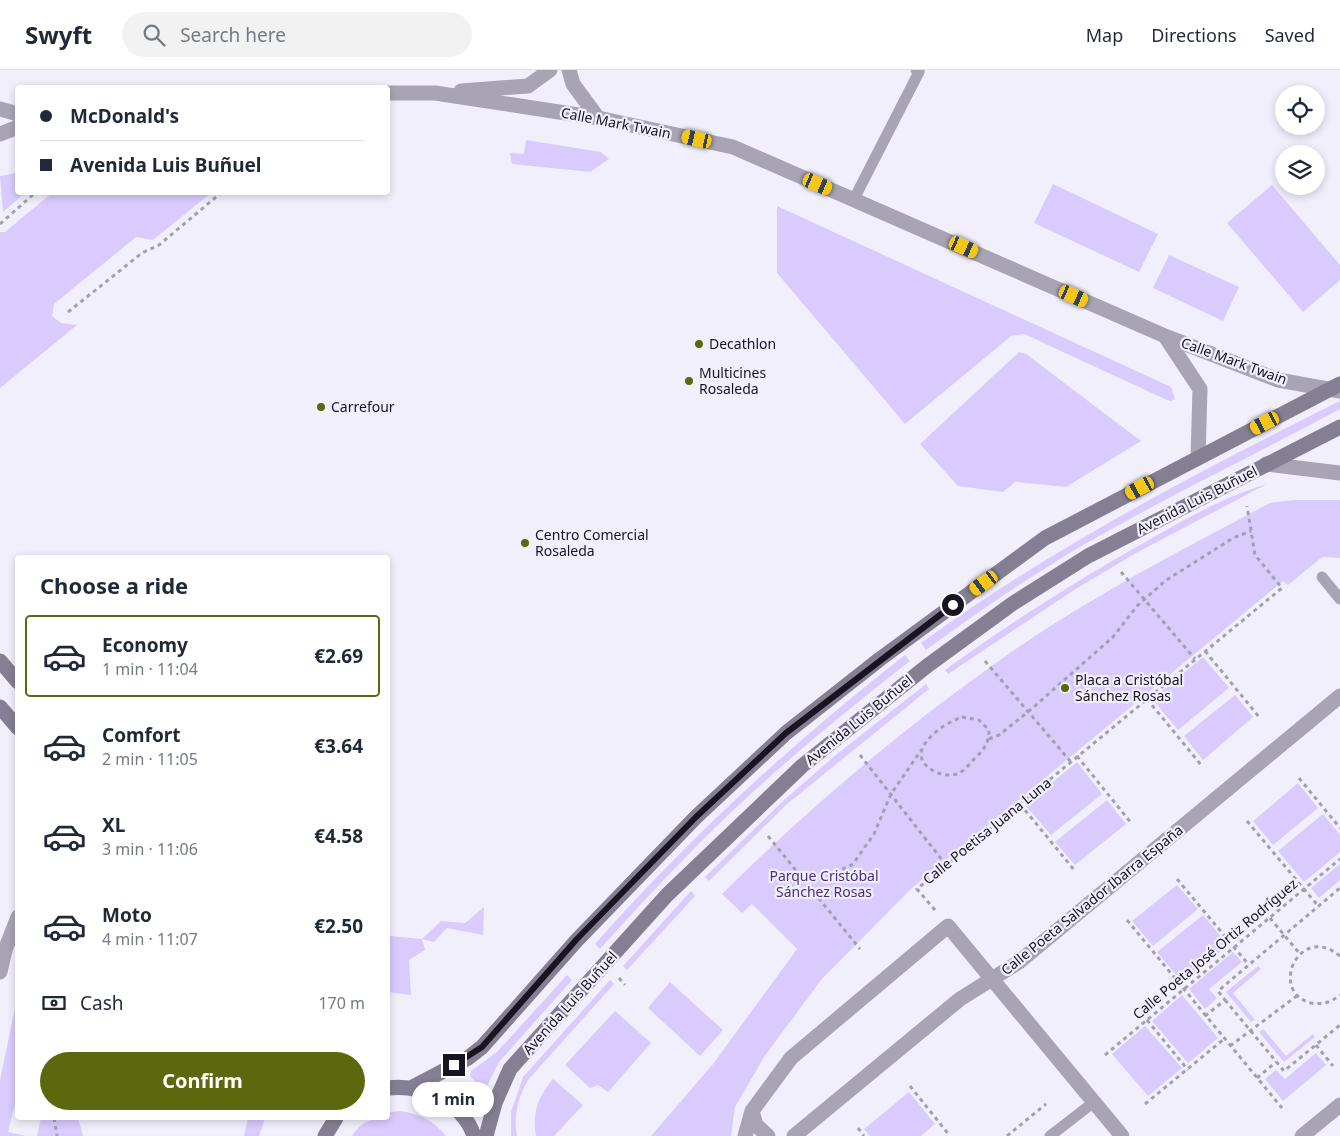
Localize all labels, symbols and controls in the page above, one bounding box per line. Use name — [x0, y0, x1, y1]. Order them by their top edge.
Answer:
search box — [122, 12, 472, 57]
text: Swyft — [25, 18, 92, 51]
icon: search — [140, 21, 168, 49]
text: Search here — [180, 22, 286, 48]
text: Map — [1086, 23, 1123, 47]
text: Directions — [1151, 23, 1237, 47]
text: Saved — [1265, 23, 1315, 47]
map controls — [1275, 85, 1325, 195]
button: locate — [1275, 85, 1325, 135]
text: McDonald's — [70, 103, 179, 129]
street label: Calle Mark Twain — [560, 103, 673, 142]
car — [680, 128, 713, 150]
button: layers — [1275, 145, 1325, 195]
text: Avenida Luis Buñuel — [70, 152, 262, 178]
car — [801, 171, 834, 197]
car — [947, 234, 980, 260]
car — [1057, 283, 1090, 309]
street label: Calle Mark Twain — [1179, 333, 1290, 389]
place label: Decathlon — [709, 334, 776, 353]
marker: Decathlon — [693, 338, 705, 350]
place label: Multicines Rosaleda — [699, 363, 767, 398]
marker: Multicines Rosaleda — [683, 375, 695, 387]
place label: Carrefour — [331, 397, 395, 416]
marker: Carrefour — [315, 401, 327, 413]
car — [1248, 410, 1281, 436]
street label: Avenida Luis Buñuel — [1133, 461, 1260, 538]
car — [1123, 474, 1156, 502]
place label: Centro Comercial Rosaleda — [535, 525, 649, 560]
marker: Centro Comercial Rosaleda — [519, 537, 531, 549]
car — [967, 568, 1000, 598]
text: Choose a ride — [40, 570, 188, 600]
route start — [942, 594, 964, 616]
text: Economy — [102, 632, 188, 658]
icon: car — [42, 634, 87, 679]
text: €2.69 — [314, 643, 363, 669]
text: 1 min · 11:04 — [102, 658, 198, 680]
street label: Avenida Luis Buñuel — [801, 670, 916, 769]
place label: Placa a Cristóbal Sánchez Rosas — [1075, 670, 1183, 705]
marker: Placa a Cristóbal Sánchez Rosas — [1059, 682, 1071, 694]
text: Comfort — [102, 722, 181, 748]
icon: car — [42, 724, 87, 769]
text: €3.64 — [314, 733, 363, 759]
text: 2 min · 11:05 — [102, 748, 198, 770]
street label: Calle Poetisa Juana Luna — [918, 773, 1055, 888]
text: XL — [102, 812, 125, 838]
icon: car — [42, 814, 87, 859]
street label: Calle Poeta Salvador Ibarra España — [997, 820, 1187, 979]
text: €4.58 — [314, 823, 363, 849]
text: 3 min · 11:06 — [102, 838, 198, 860]
park label: Parque Cristóbal Sánchez Rosas — [769, 866, 879, 901]
street label: Calle Poeta José Ortiz Rodríguez — [1128, 874, 1301, 1023]
text: Moto — [102, 902, 152, 928]
icon: car — [42, 904, 87, 949]
text: €2.50 — [314, 913, 363, 939]
text: 4 min · 11:07 — [102, 928, 198, 950]
street label: Avenida Luis Buñuel — [518, 947, 621, 1058]
icon: cash — [40, 989, 68, 1017]
text: Cash — [80, 990, 124, 1016]
text: 170 m — [318, 992, 365, 1014]
button: Confirm — [40, 1052, 365, 1110]
route end — [443, 1054, 465, 1076]
callout: 1 min — [413, 1082, 495, 1118]
text: 1 min — [431, 1088, 475, 1110]

